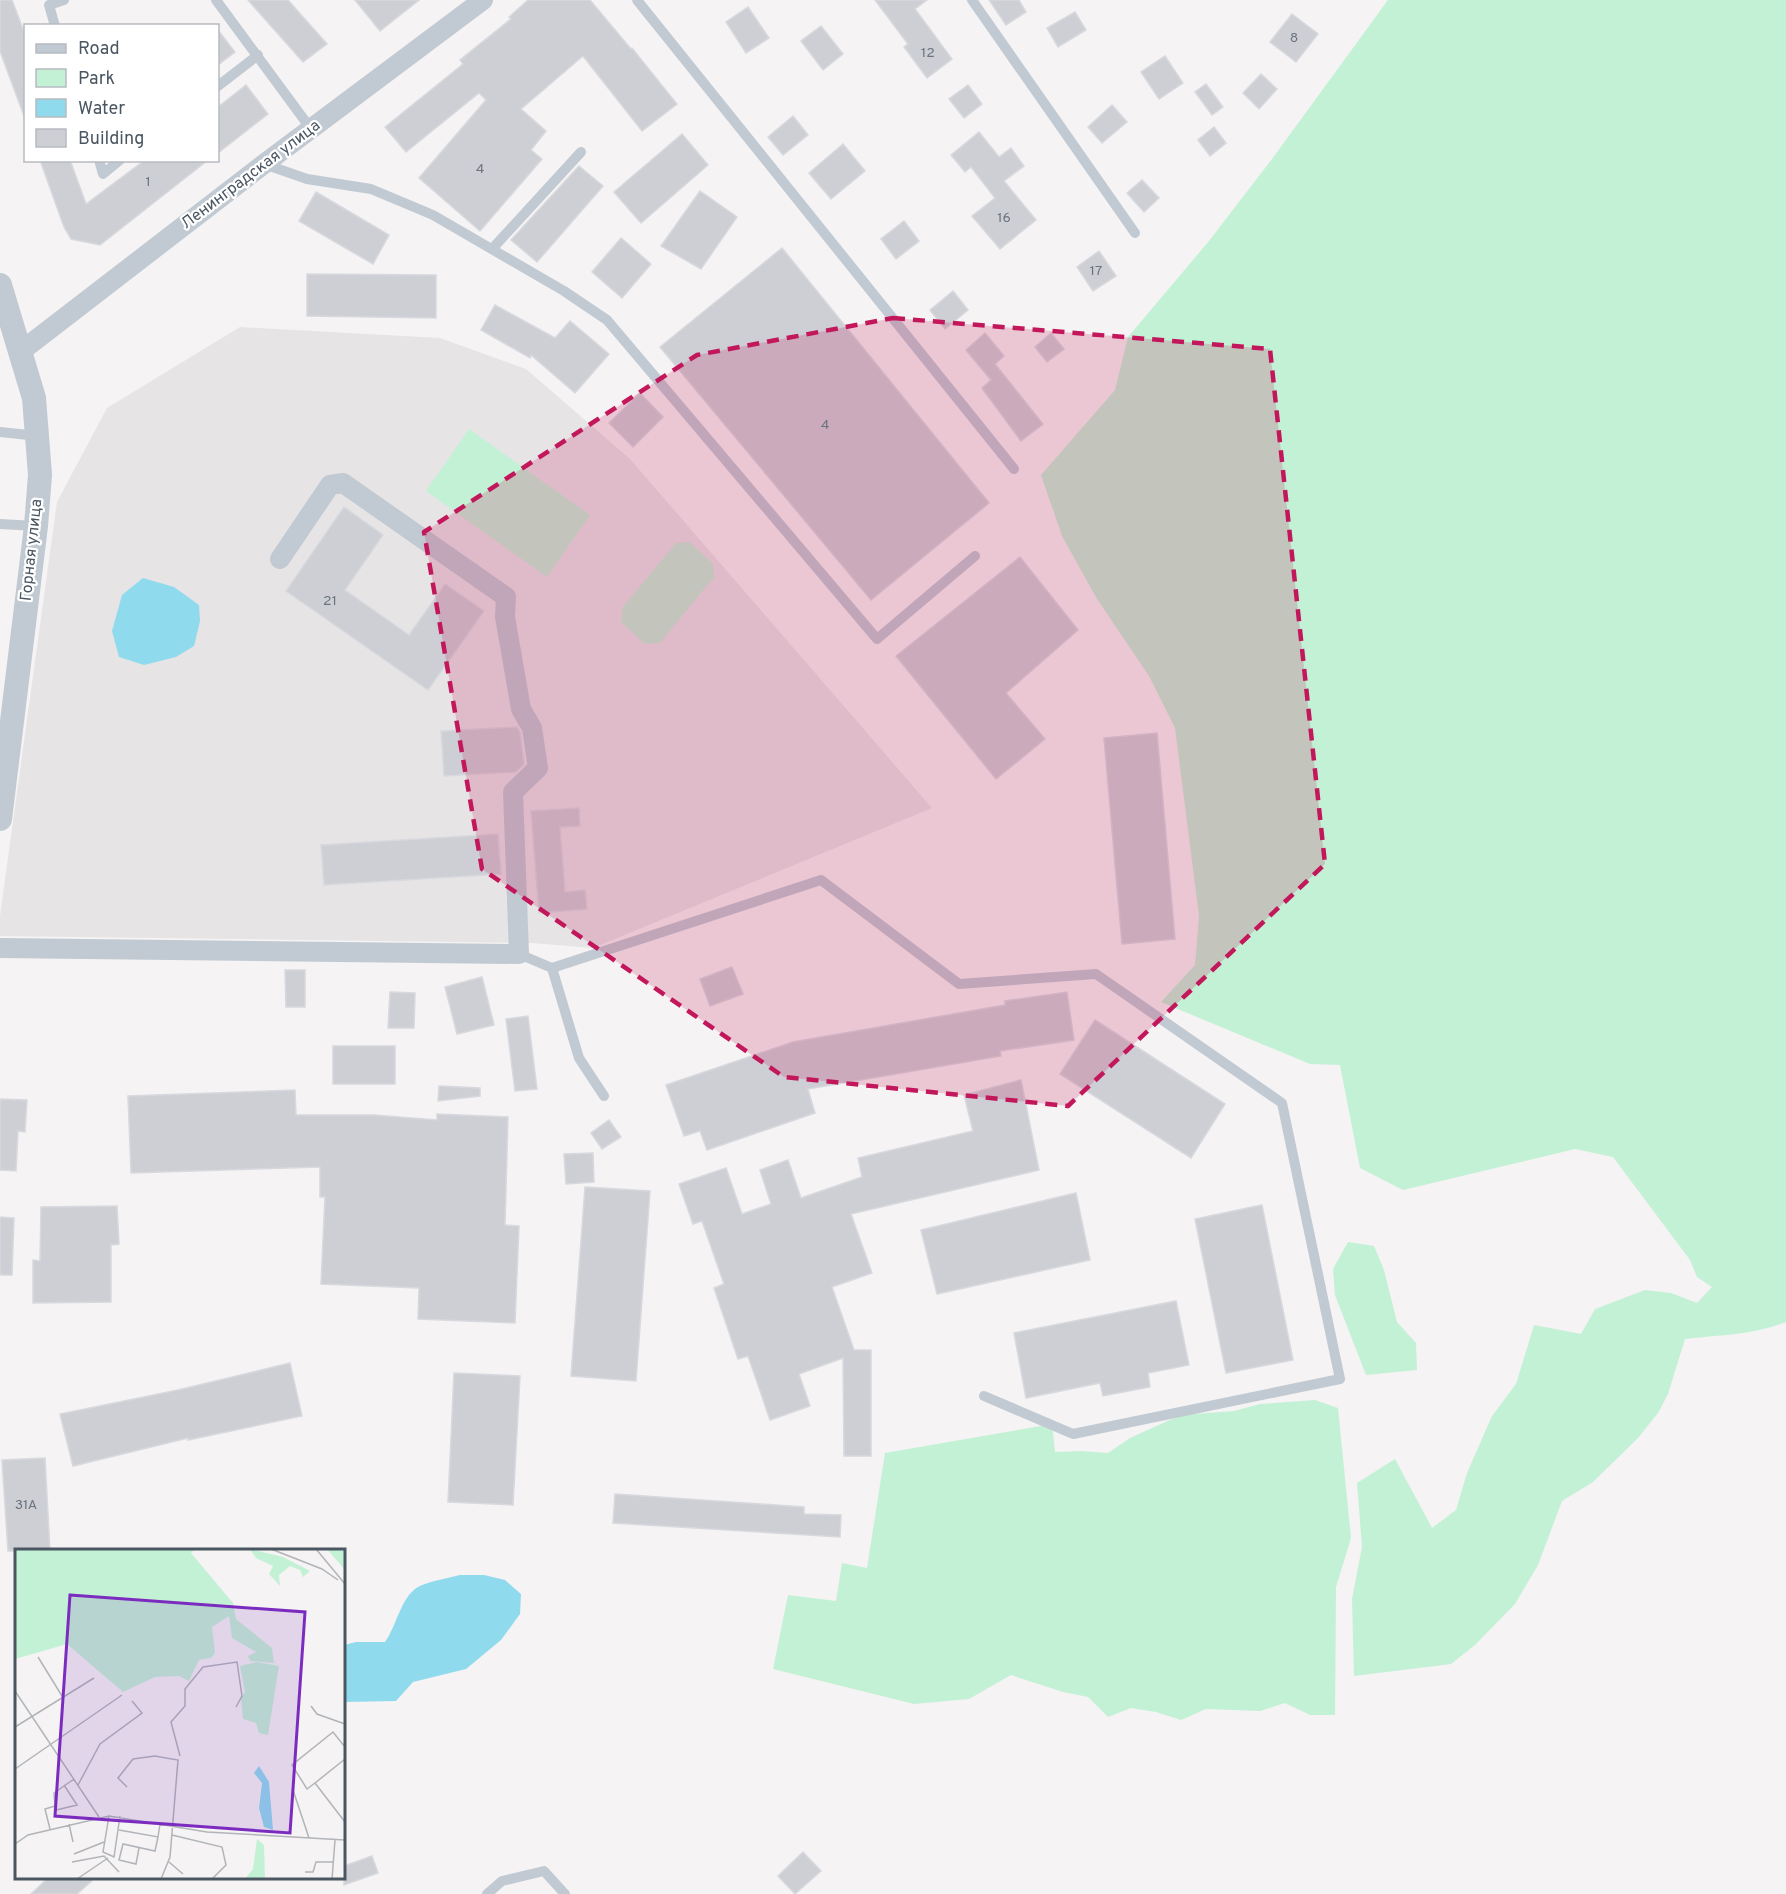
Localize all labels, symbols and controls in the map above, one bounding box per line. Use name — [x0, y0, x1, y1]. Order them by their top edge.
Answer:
legend — [24, 24, 219, 162]
house number: 8 — [1290, 30, 1298, 47]
text: Road — [78, 38, 120, 61]
house number: 12 — [921, 45, 935, 62]
text: Park — [78, 68, 115, 91]
text: Water — [78, 98, 125, 121]
street label: Ленинградская улица — [177, 116, 325, 234]
text: Building — [78, 128, 144, 151]
house number: 4 — [476, 161, 484, 178]
house number: 1 — [145, 174, 151, 191]
house number: 16 — [997, 210, 1011, 227]
house number: 17 — [1090, 263, 1102, 280]
house number: 4 — [821, 417, 829, 434]
street label: Горная улица — [17, 498, 47, 602]
house number: 21 — [323, 593, 337, 610]
house number: 31А — [15, 1497, 37, 1514]
inset map — [15, 1549, 345, 1879]

